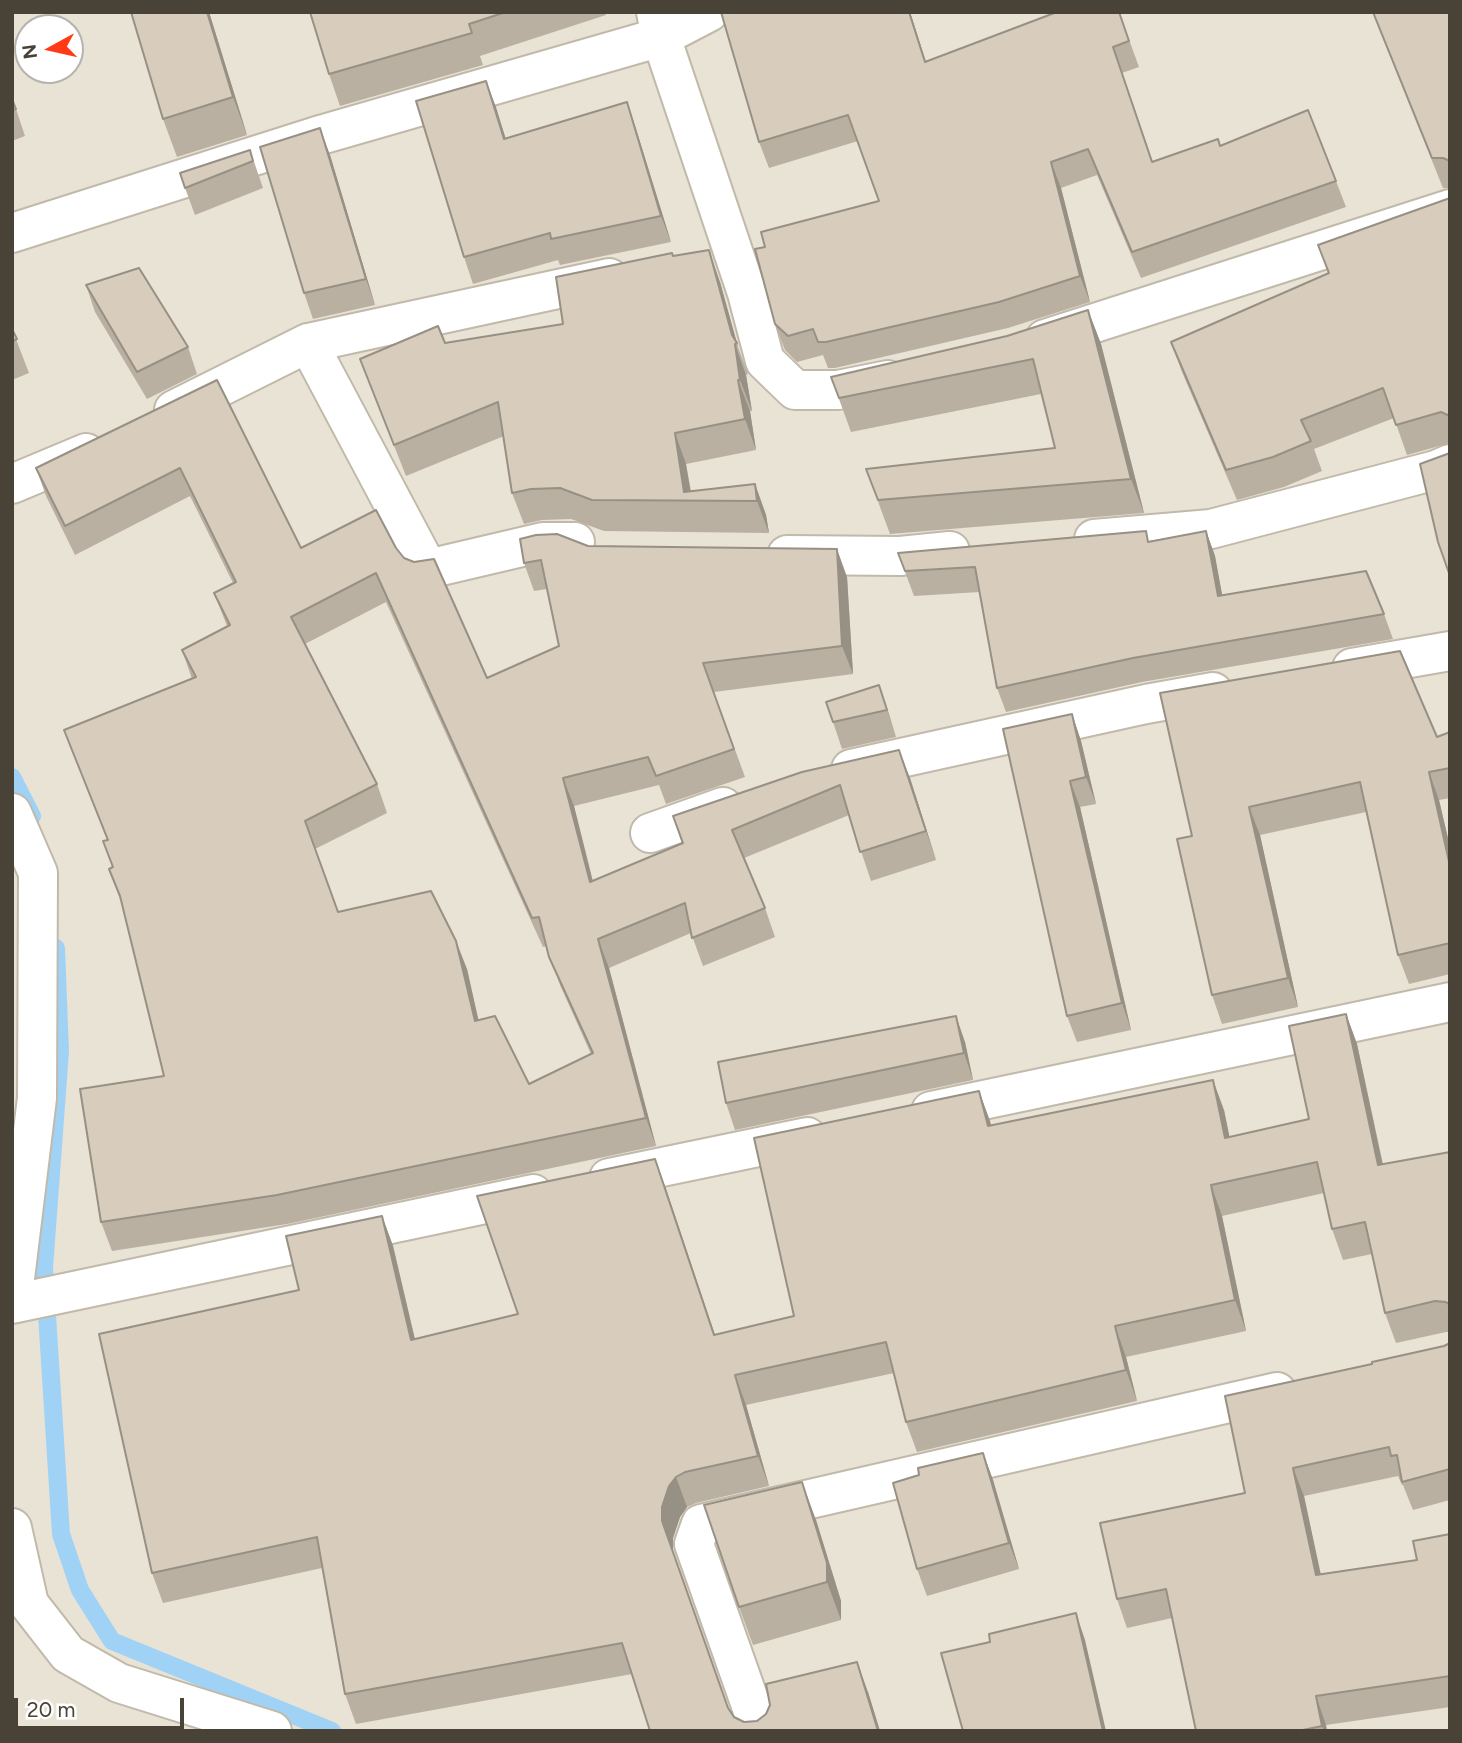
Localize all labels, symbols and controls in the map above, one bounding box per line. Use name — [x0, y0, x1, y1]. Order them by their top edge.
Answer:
north arrow — [14, 14, 84, 84]
text: N — [17, 43, 42, 61]
scale bar — [18, 1684, 187, 1728]
text: 20 m — [27, 1697, 75, 1722]

